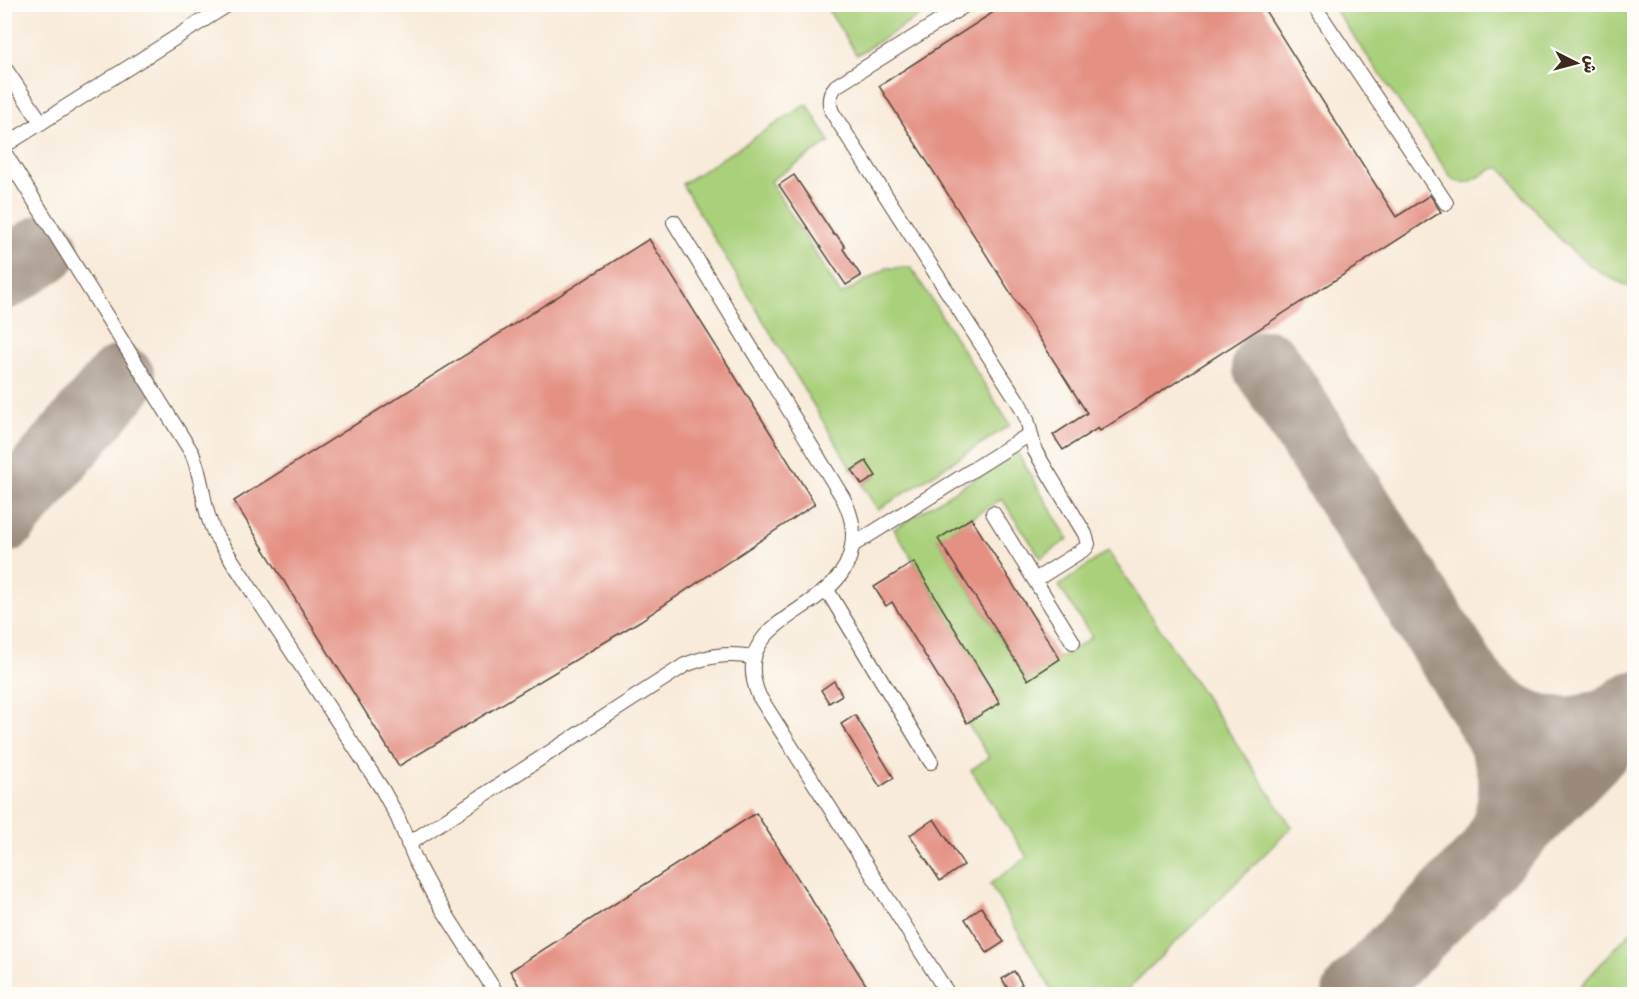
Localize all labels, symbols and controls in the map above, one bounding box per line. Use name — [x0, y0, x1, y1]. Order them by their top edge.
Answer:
north arrow — [1546, 33, 1606, 93]
text: ش — [1576, 54, 1602, 74]

